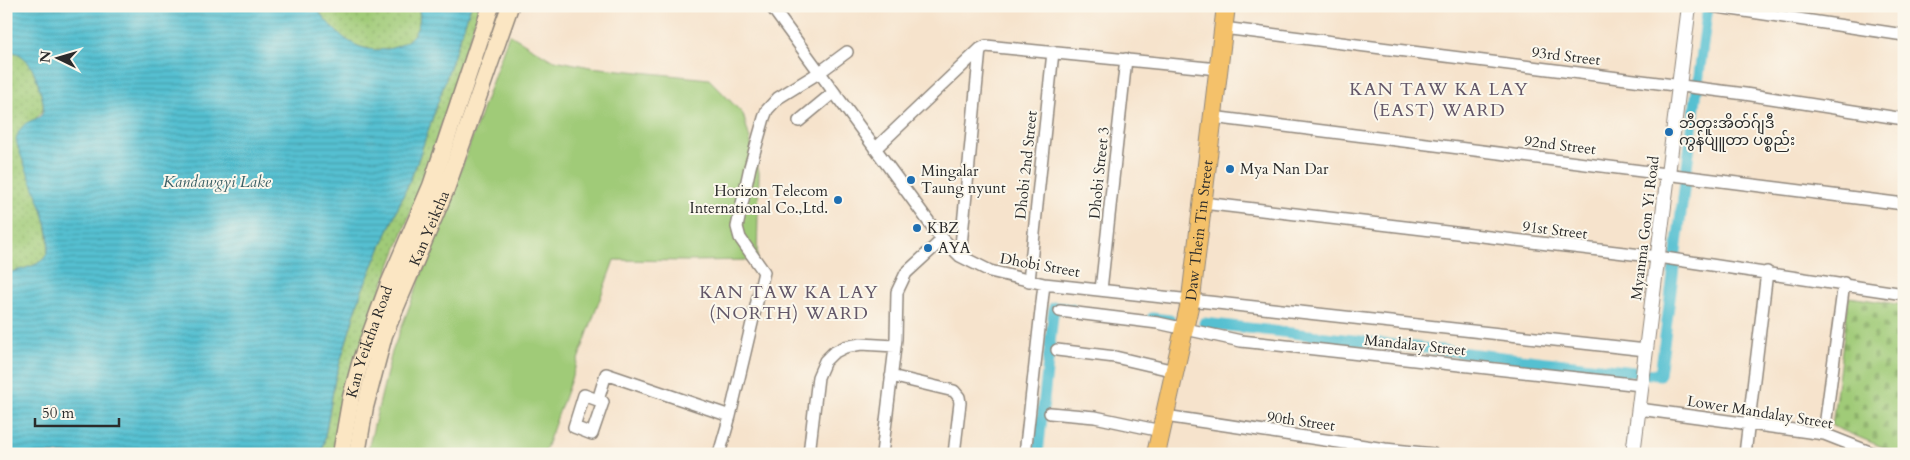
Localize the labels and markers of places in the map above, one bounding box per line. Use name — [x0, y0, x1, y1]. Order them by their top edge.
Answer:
place label: ဘီတူးအိတ်ဂ်ျဒီ ကွန်ပျူတာ ပစ္စည်း — [1679, 113, 1795, 152]
marker: ဘီတူးအိတ်ဂ်ျဒီ ကွန်ပျူတာ ပစ္စည်း — [1663, 126, 1675, 138]
place label: Mya Nan Dar — [1240, 159, 1329, 179]
place label: Mingalar Taung nyunt — [921, 161, 1006, 198]
marker: Mya Nan Dar — [1224, 163, 1236, 175]
marker: Mingalar Taung nyunt — [905, 174, 917, 186]
place label: Horizon Telecom International Co.,Ltd. — [690, 181, 828, 218]
marker: Horizon Telecom International Co.,Ltd. — [832, 194, 844, 206]
place label: KBZ — [927, 218, 959, 238]
marker: KBZ — [911, 222, 923, 234]
place label: AYA — [938, 238, 971, 258]
marker: AYA — [922, 242, 934, 254]

